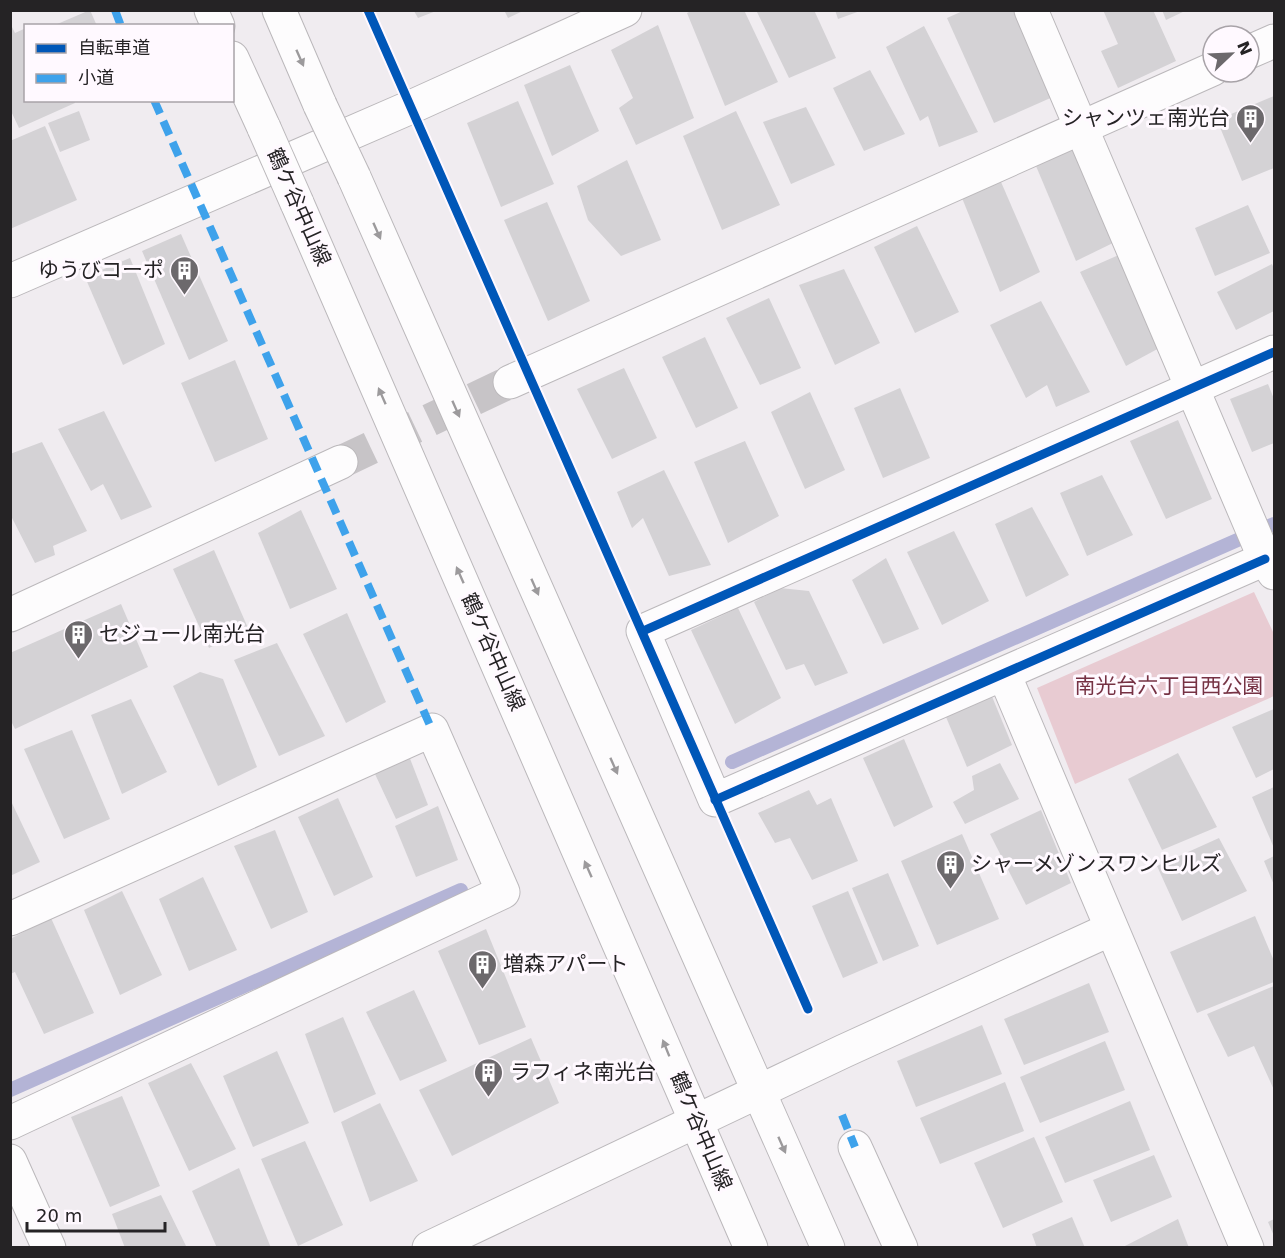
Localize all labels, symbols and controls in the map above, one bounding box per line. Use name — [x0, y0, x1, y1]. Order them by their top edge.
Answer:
legend — [24, 24, 234, 102]
north arrow — [1201, 24, 1261, 84]
text: 自転車道 — [78, 37, 150, 58]
text: N — [1233, 38, 1256, 58]
one-way arrow — [295, 49, 304, 66]
text: 小道 — [78, 67, 114, 88]
building icon: シャンツェ南光台 — [1235, 102, 1267, 144]
place label: シャンツェ南光台 — [1062, 106, 1230, 130]
street label: 鶴ケ谷中山線 — [262, 145, 336, 269]
one-way arrow — [373, 222, 382, 239]
building icon: ゆうびコーポ — [169, 254, 201, 296]
place label: ゆうびコーポ — [38, 258, 164, 282]
one-way arrow — [377, 387, 387, 405]
one-way arrow — [452, 400, 462, 418]
one-way arrow — [455, 566, 464, 584]
one-way arrow — [531, 579, 540, 596]
street label: 鶴ケ谷中山線 — [456, 590, 530, 714]
building icon: セジュール南光台 — [62, 618, 94, 660]
place label: セジュール南光台 — [99, 622, 266, 646]
park label: 南光台六丁目西公園 — [1075, 674, 1264, 698]
one-way arrow — [610, 757, 619, 774]
building icon: シャーメゾンスワンヒルズ — [934, 848, 966, 890]
place label: シャーメゾンスワンヒルズ — [971, 852, 1222, 876]
one-way arrow — [583, 860, 593, 878]
building icon: 増森アパート — [466, 948, 498, 990]
place label: 増森アパート — [503, 952, 629, 976]
one-way arrow — [661, 1039, 670, 1057]
building icon: ラフィネ南光台 — [473, 1056, 505, 1098]
place label: ラフィネ南光台 — [510, 1060, 657, 1084]
street label: 鶴ケ谷中山線 — [665, 1068, 737, 1194]
one-way arrow — [777, 1136, 787, 1154]
scale bar — [27, 1195, 165, 1233]
text: 20 m — [36, 1205, 82, 1226]

